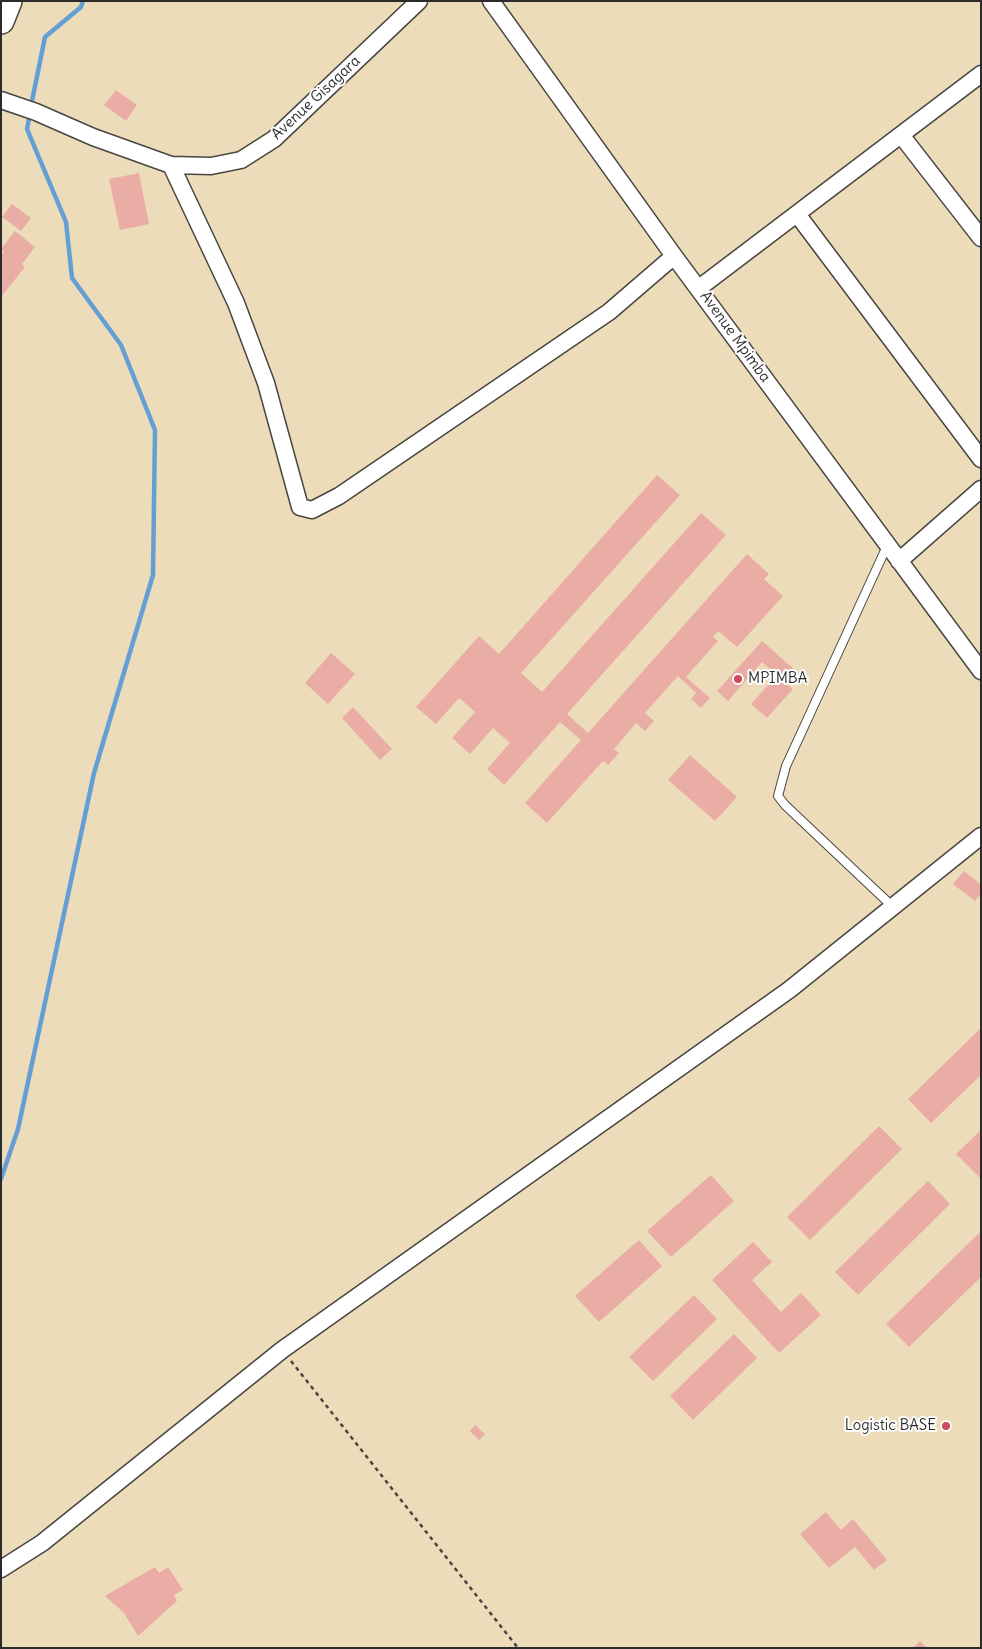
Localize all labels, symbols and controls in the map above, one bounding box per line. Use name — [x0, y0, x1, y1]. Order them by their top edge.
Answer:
street label: Avenue Gisagara — [268, 52, 364, 144]
street label: Avenue Mpimba — [696, 288, 774, 386]
place label: MPIMBA — [748, 670, 807, 688]
marker: MPIMBA — [732, 673, 744, 685]
place label: Logistic BASE — [845, 1417, 936, 1435]
marker: Logistic BASE — [940, 1420, 952, 1432]

